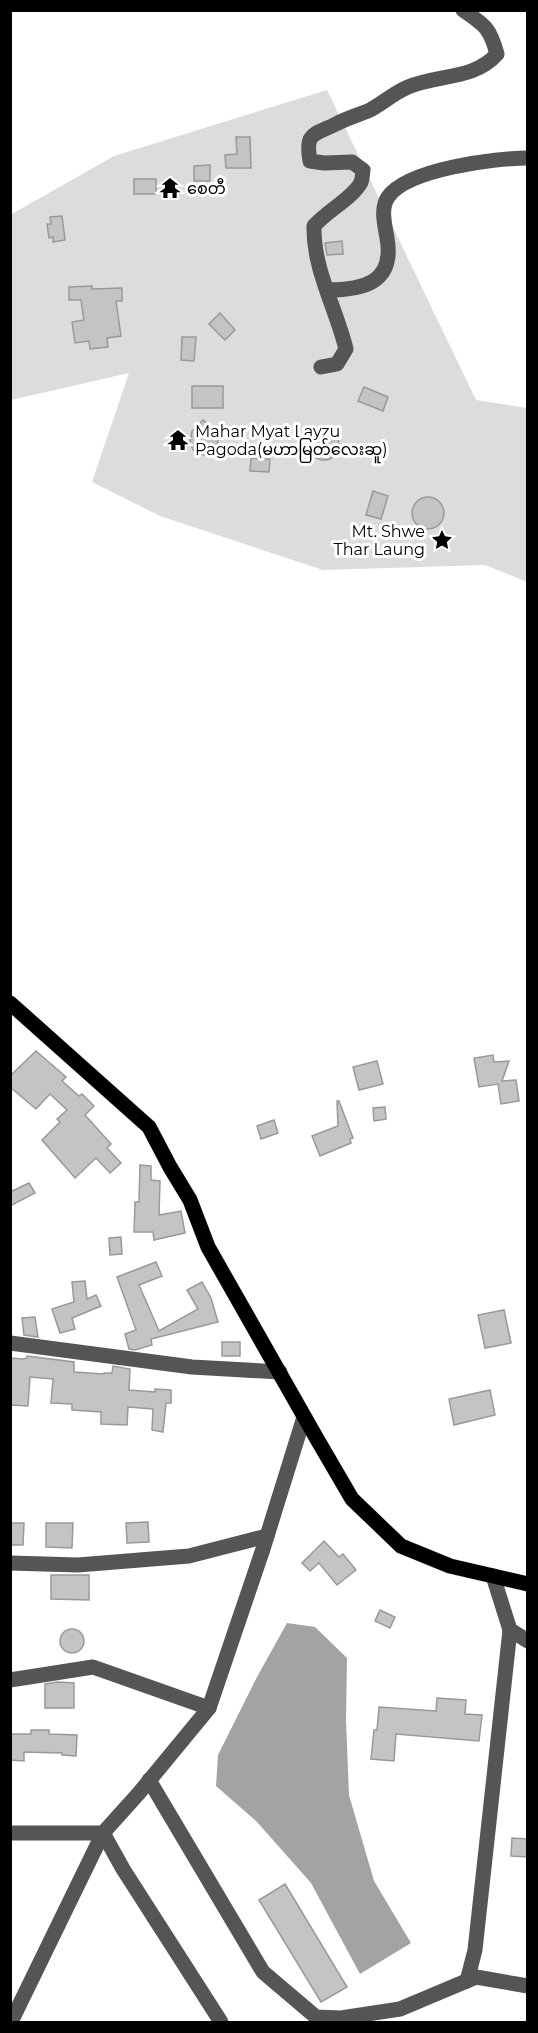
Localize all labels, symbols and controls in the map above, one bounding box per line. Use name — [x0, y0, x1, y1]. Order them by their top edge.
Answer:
temple icon: စေတီ — [158, 176, 182, 200]
place label: စေတီ — [187, 178, 226, 198]
place label: Mahar Myat Layzu Pagoda(မဟာမြတ်လေးဆူ) — [195, 422, 388, 464]
temple icon: Mahar Myat Layzu Pagoda(မဟာမြတ်လေးဆူ) — [166, 428, 190, 452]
place label: Mt. Shwe Thar Laung — [334, 522, 425, 559]
place icon: Mt. Shwe Thar Laung — [430, 528, 454, 552]

